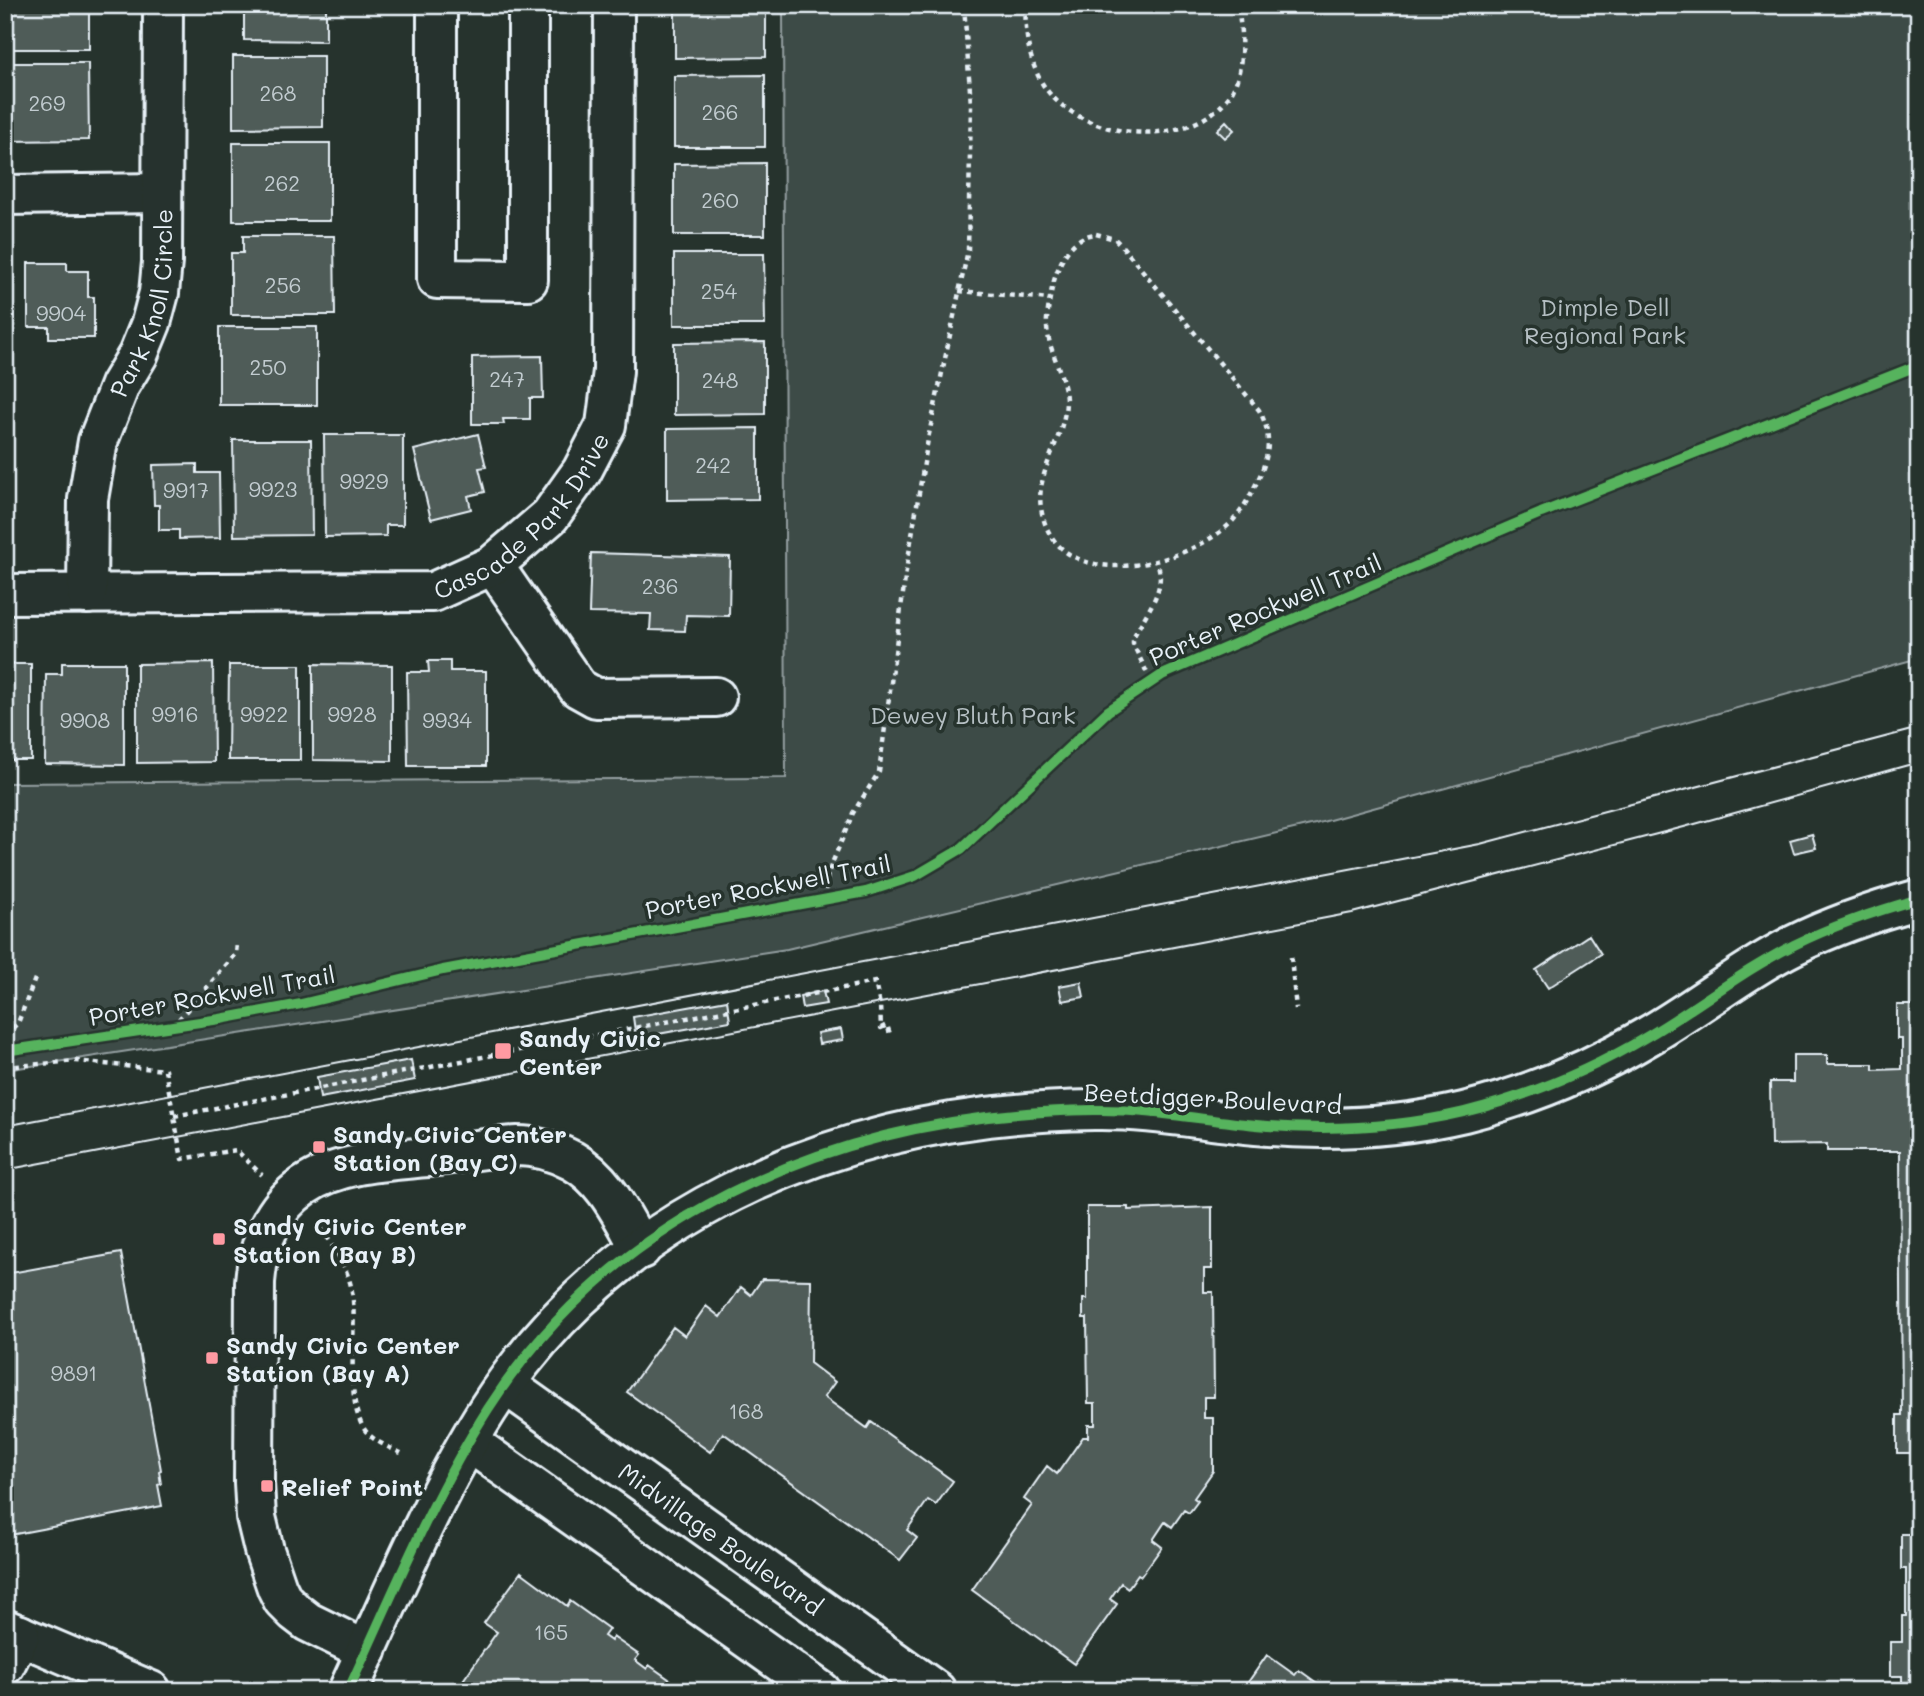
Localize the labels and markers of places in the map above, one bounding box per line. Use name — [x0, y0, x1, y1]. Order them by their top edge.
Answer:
place label: Sandy Civic Center — [519, 1022, 661, 1081]
marker: Sandy Civic Center — [493, 1041, 513, 1061]
place label: Sandy Civic Center Station (Bay C) — [333, 1118, 567, 1177]
marker: Sandy Civic Center Station (Bay C) — [311, 1139, 327, 1155]
place label: Sandy Civic Center Station (Bay B) — [233, 1210, 467, 1269]
marker: Sandy Civic Center Station (Bay B) — [211, 1231, 227, 1247]
place label: Sandy Civic Center Station (Bay A) — [226, 1329, 460, 1388]
marker: Sandy Civic Center Station (Bay A) — [204, 1350, 220, 1366]
place label: Relief Point — [281, 1471, 423, 1502]
marker: Relief Point — [259, 1478, 275, 1494]

